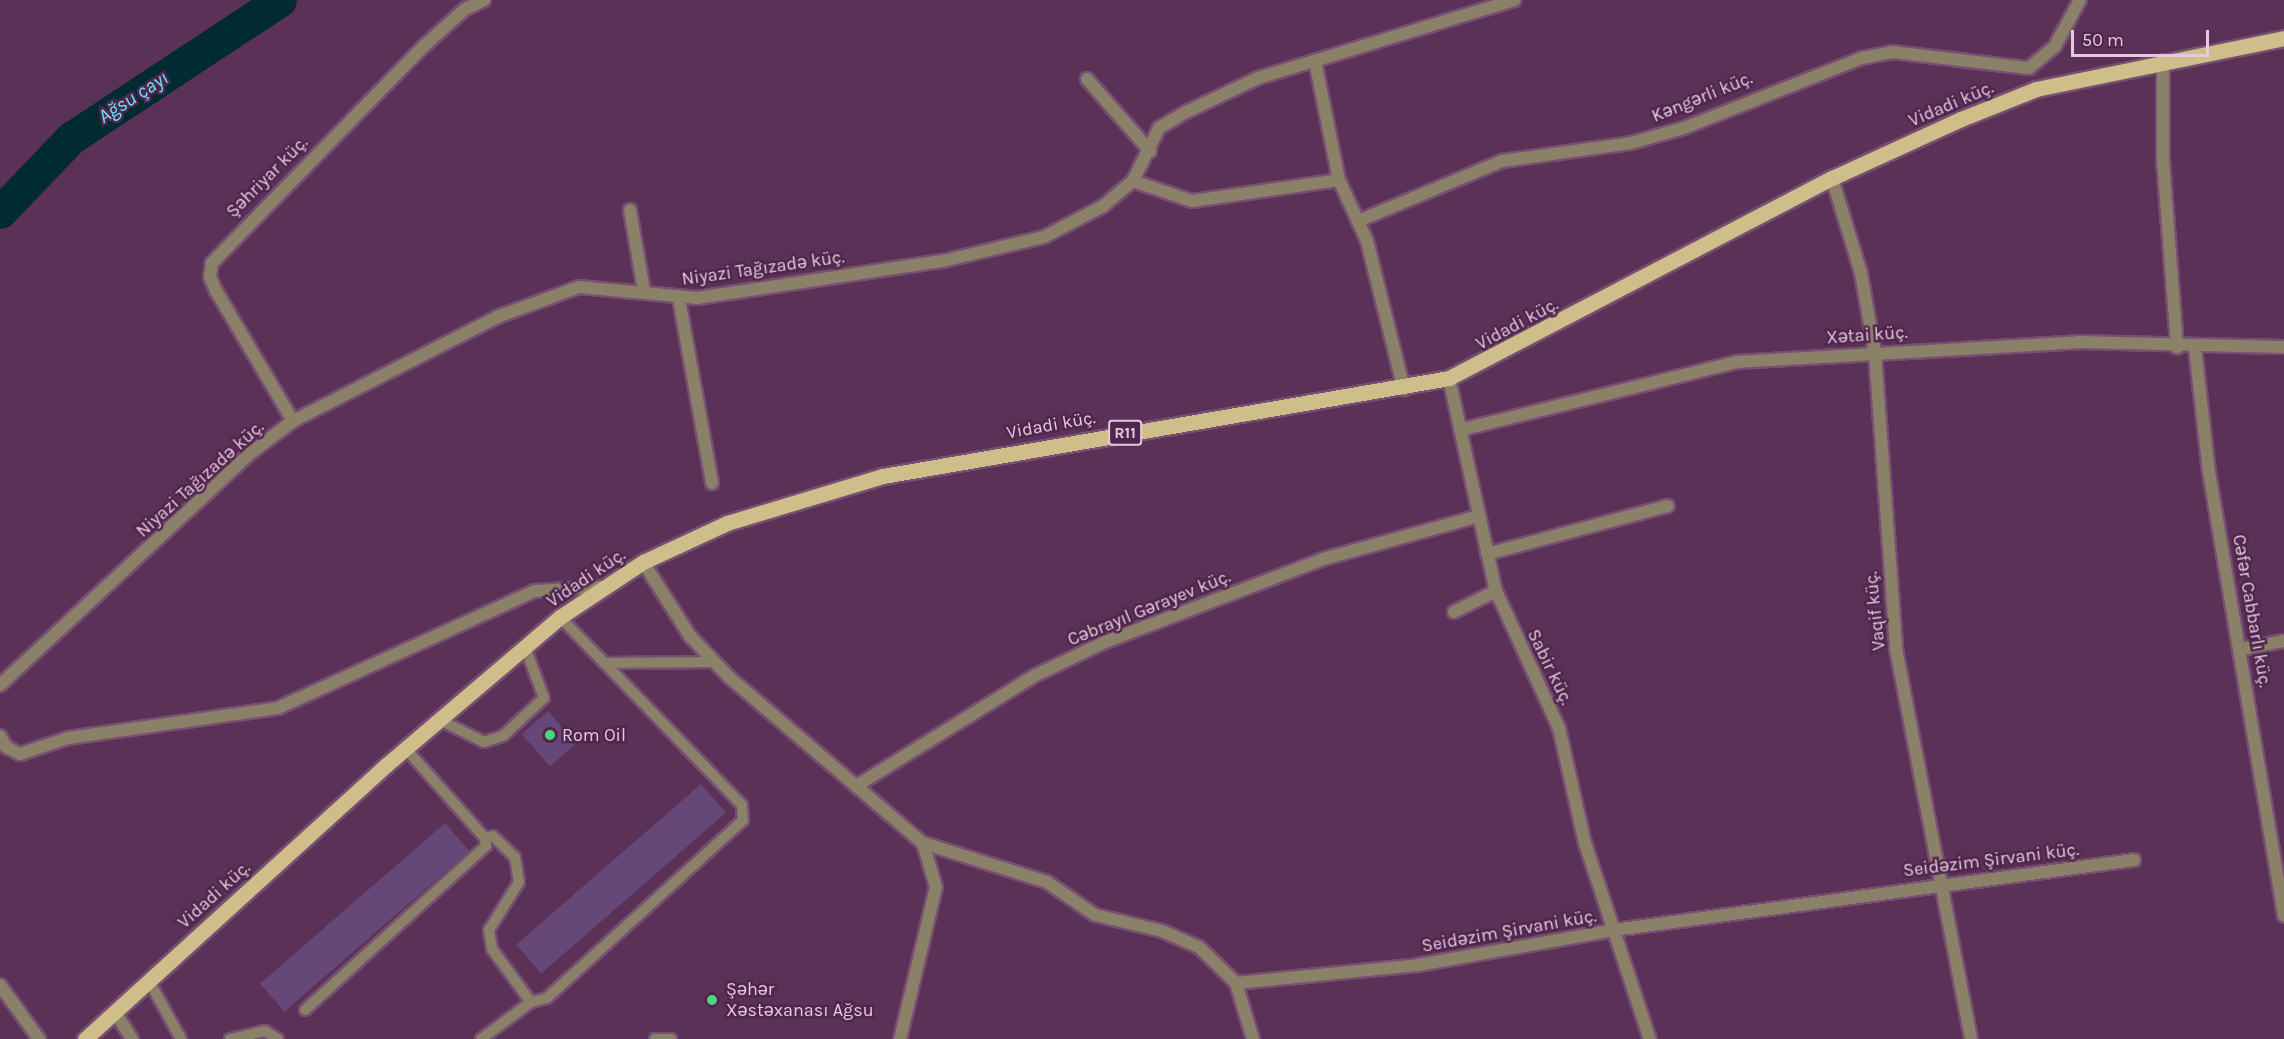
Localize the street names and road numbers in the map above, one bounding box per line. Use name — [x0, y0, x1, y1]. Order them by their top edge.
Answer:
street label: Kəngərli küç. — [1648, 67, 1756, 127]
street label: Vidadi küç. — [1905, 76, 1997, 132]
street label: Şəhriyar küç. — [222, 132, 312, 222]
street label: Niyazi Tağızadə küç. — [680, 246, 846, 290]
street label: Vidadi küç. — [1472, 293, 1562, 355]
street label: Xətai küç. — [1826, 321, 1908, 349]
street label: Vidadi küç. — [1005, 407, 1097, 443]
street label: Niyazi Tağızadə küç. — [132, 416, 268, 542]
road number: R11 — [1107, 420, 1143, 446]
street label: Cəfər Cabbarlı küç. — [2228, 533, 2276, 689]
street label: Vidadi küç. — [543, 544, 629, 612]
street label: Cəbrayıl Gərayev küç. — [1064, 565, 1234, 651]
street label: Vaqif küç. — [1860, 570, 1890, 652]
street label: Sabir küç. — [1523, 626, 1577, 708]
street label: Seidəzim Şirvani küç. — [1902, 838, 2080, 882]
street label: Vidadi küç. — [173, 857, 255, 933]
street label: Seidəzim Şirvani küç. — [1420, 905, 1598, 957]

